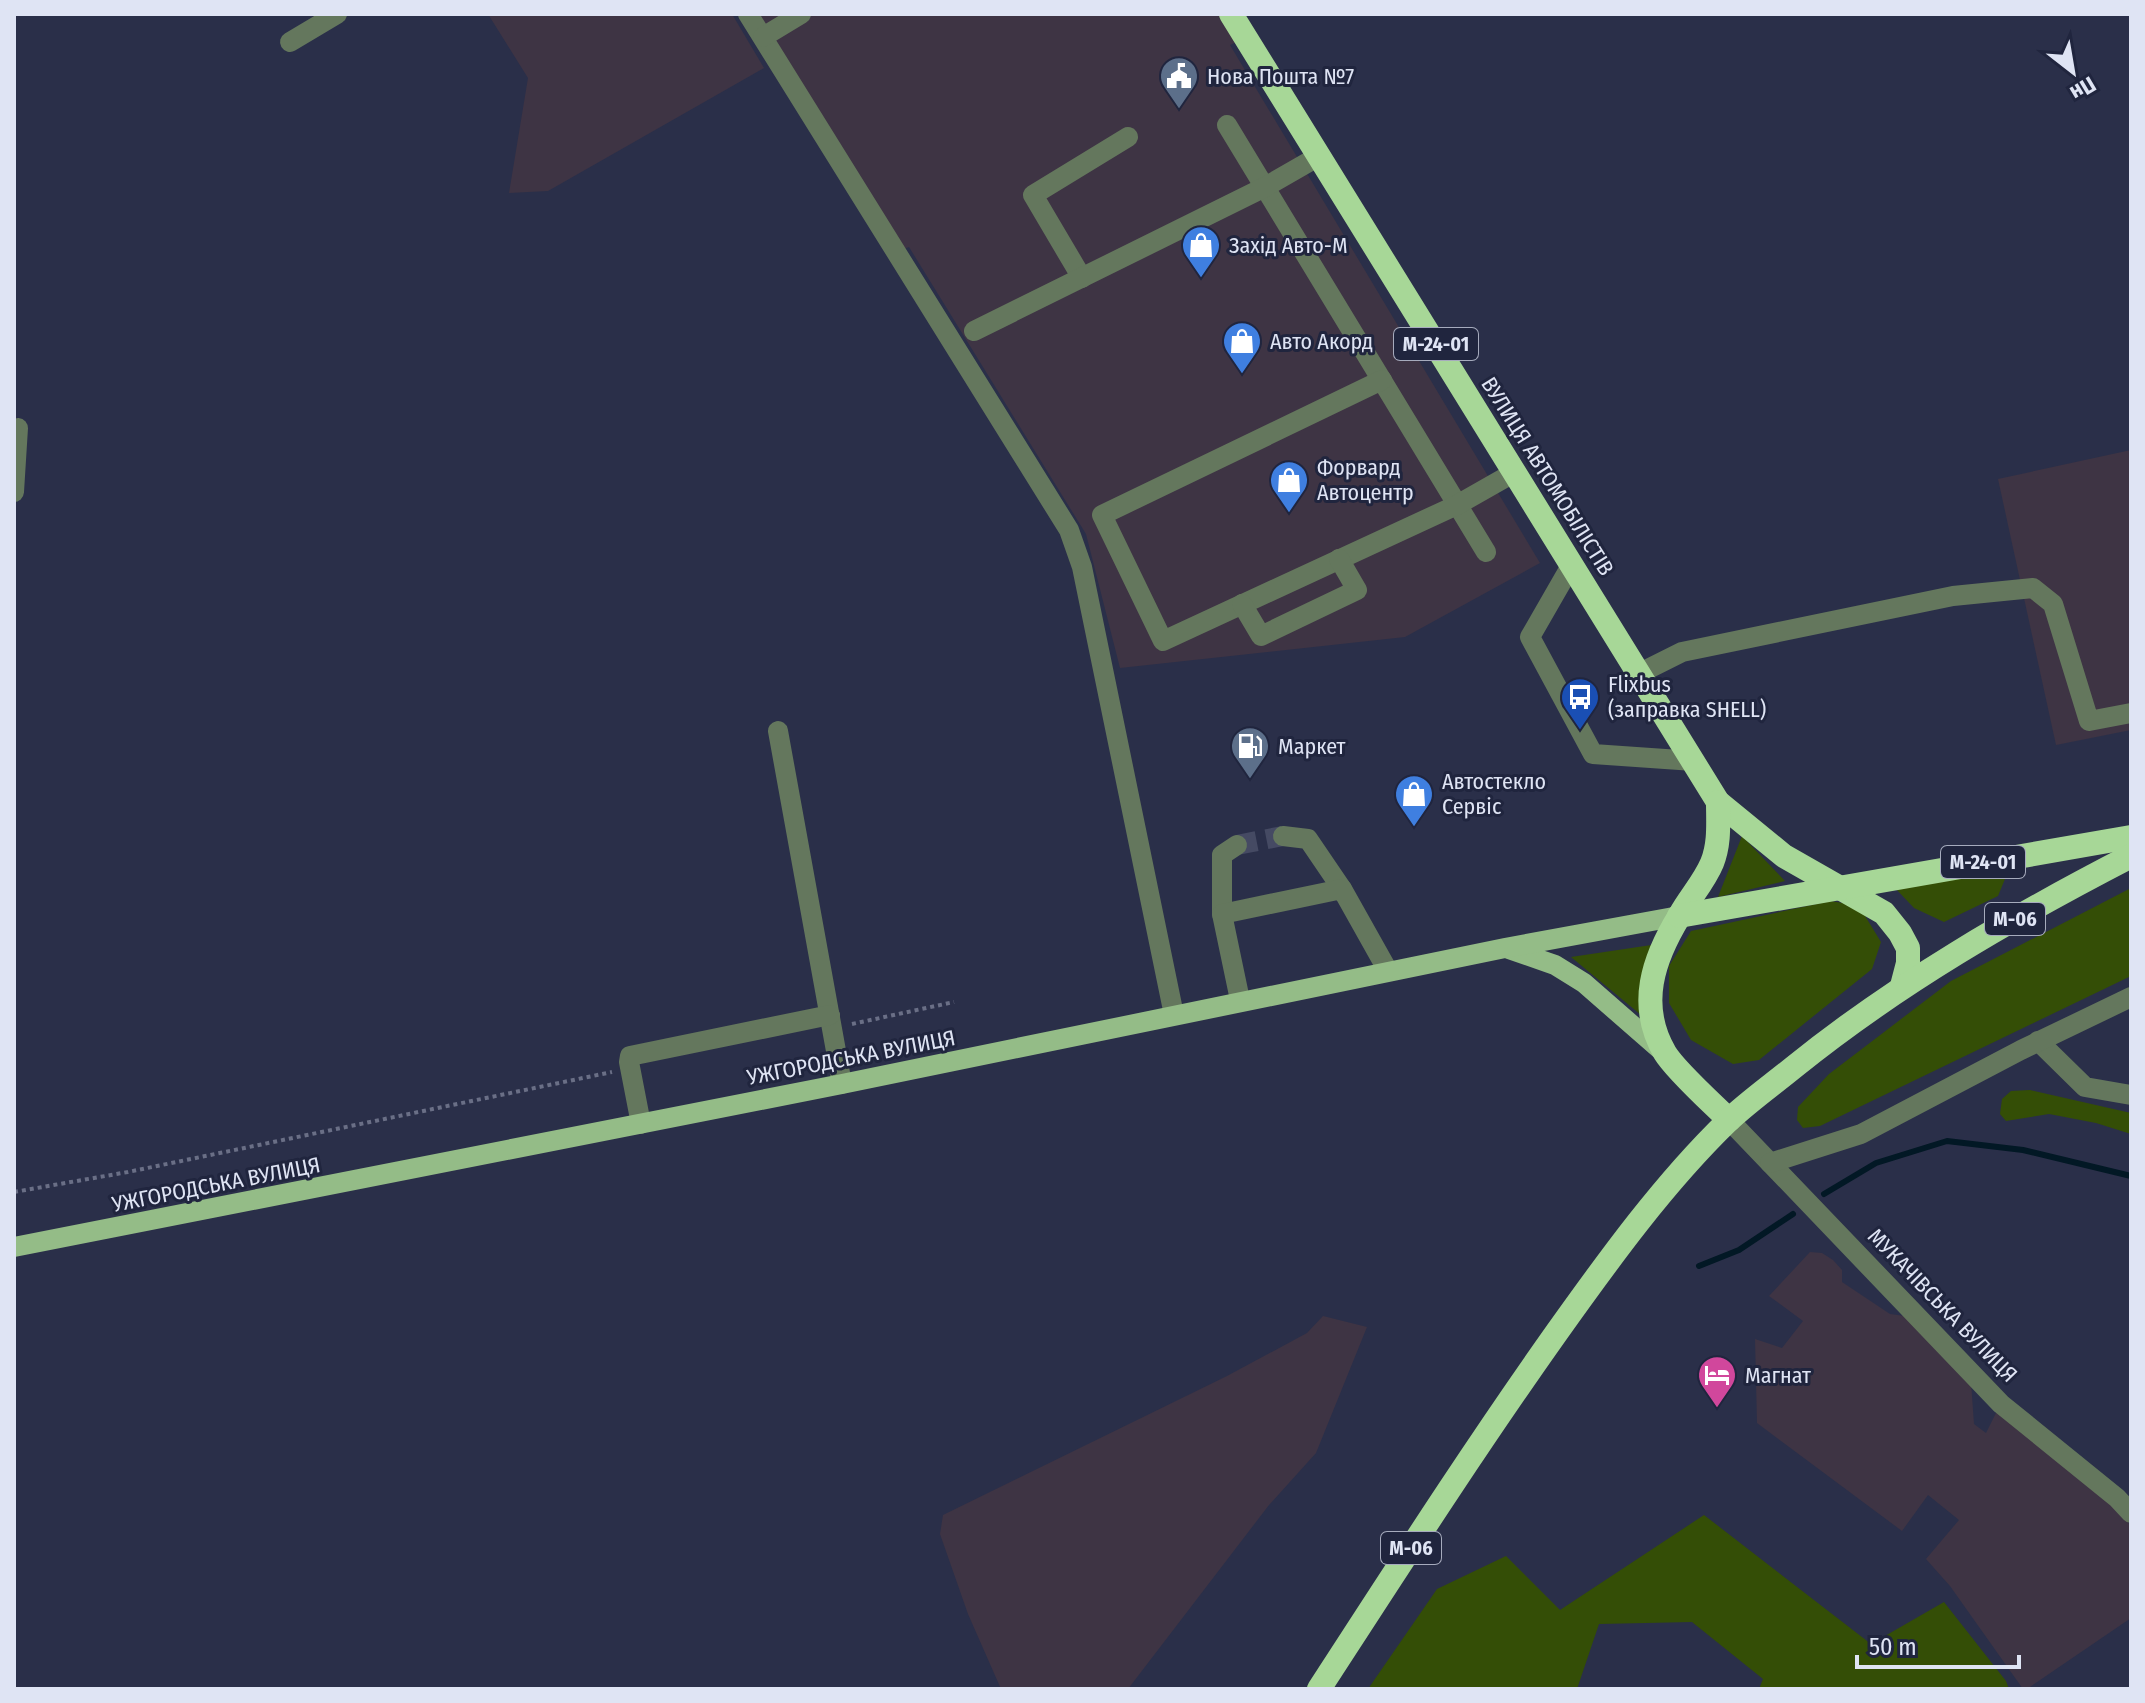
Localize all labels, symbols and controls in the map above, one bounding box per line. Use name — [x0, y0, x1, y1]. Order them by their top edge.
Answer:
north arrow — [2033, 32, 2113, 112]
public building icon: Нова Пошта №7 — [1158, 55, 1200, 110]
place label: Нова Пошта №7 — [1207, 63, 1354, 90]
text: Пн — [2065, 71, 2101, 107]
shop icon: Захід Авто-М — [1180, 224, 1222, 279]
place label: Захід Авто-М — [1229, 232, 1348, 259]
shop icon: Авто Акорд — [1221, 320, 1263, 375]
place label: Авто Акорд — [1270, 328, 1373, 355]
road number: М-24-01 — [1394, 328, 1478, 360]
street label: ВУЛИЦЯ АВТОМОБІЛІСТІВ — [1475, 372, 1620, 581]
place label: Форвард Автоцентр — [1317, 454, 1414, 506]
shop icon: Форвард Автоцентр — [1268, 459, 1310, 514]
place label: Flixbus (заправка SHELL) — [1608, 671, 1766, 723]
bus stop icon: Flixbus (заправка SHELL) — [1559, 676, 1601, 731]
fuel station icon: Маркет — [1229, 725, 1271, 780]
place label: Маркет — [1278, 733, 1346, 760]
place label: Автостекло Сервіс — [1442, 768, 1546, 820]
shop icon: Автостекло Сервіс — [1393, 773, 1435, 828]
road number: М-24-01 — [1941, 846, 2025, 878]
road number: М-06 — [1985, 903, 2045, 935]
street label: УЖГОРОДСЬКА ВУЛИЦЯ — [744, 1024, 957, 1091]
street label: УЖГОРОДСЬКА ВУЛИЦЯ — [109, 1151, 322, 1218]
street label: МУКАЧІВСЬКА ВУЛИЦЯ — [1862, 1223, 2023, 1388]
hotel icon: Магнат — [1696, 1354, 1738, 1409]
place label: Магнат — [1745, 1362, 1811, 1389]
road number: М-06 — [1381, 1532, 1441, 1564]
scale bar — [1857, 1619, 2019, 1669]
text: 50 m — [1869, 1633, 1917, 1661]

